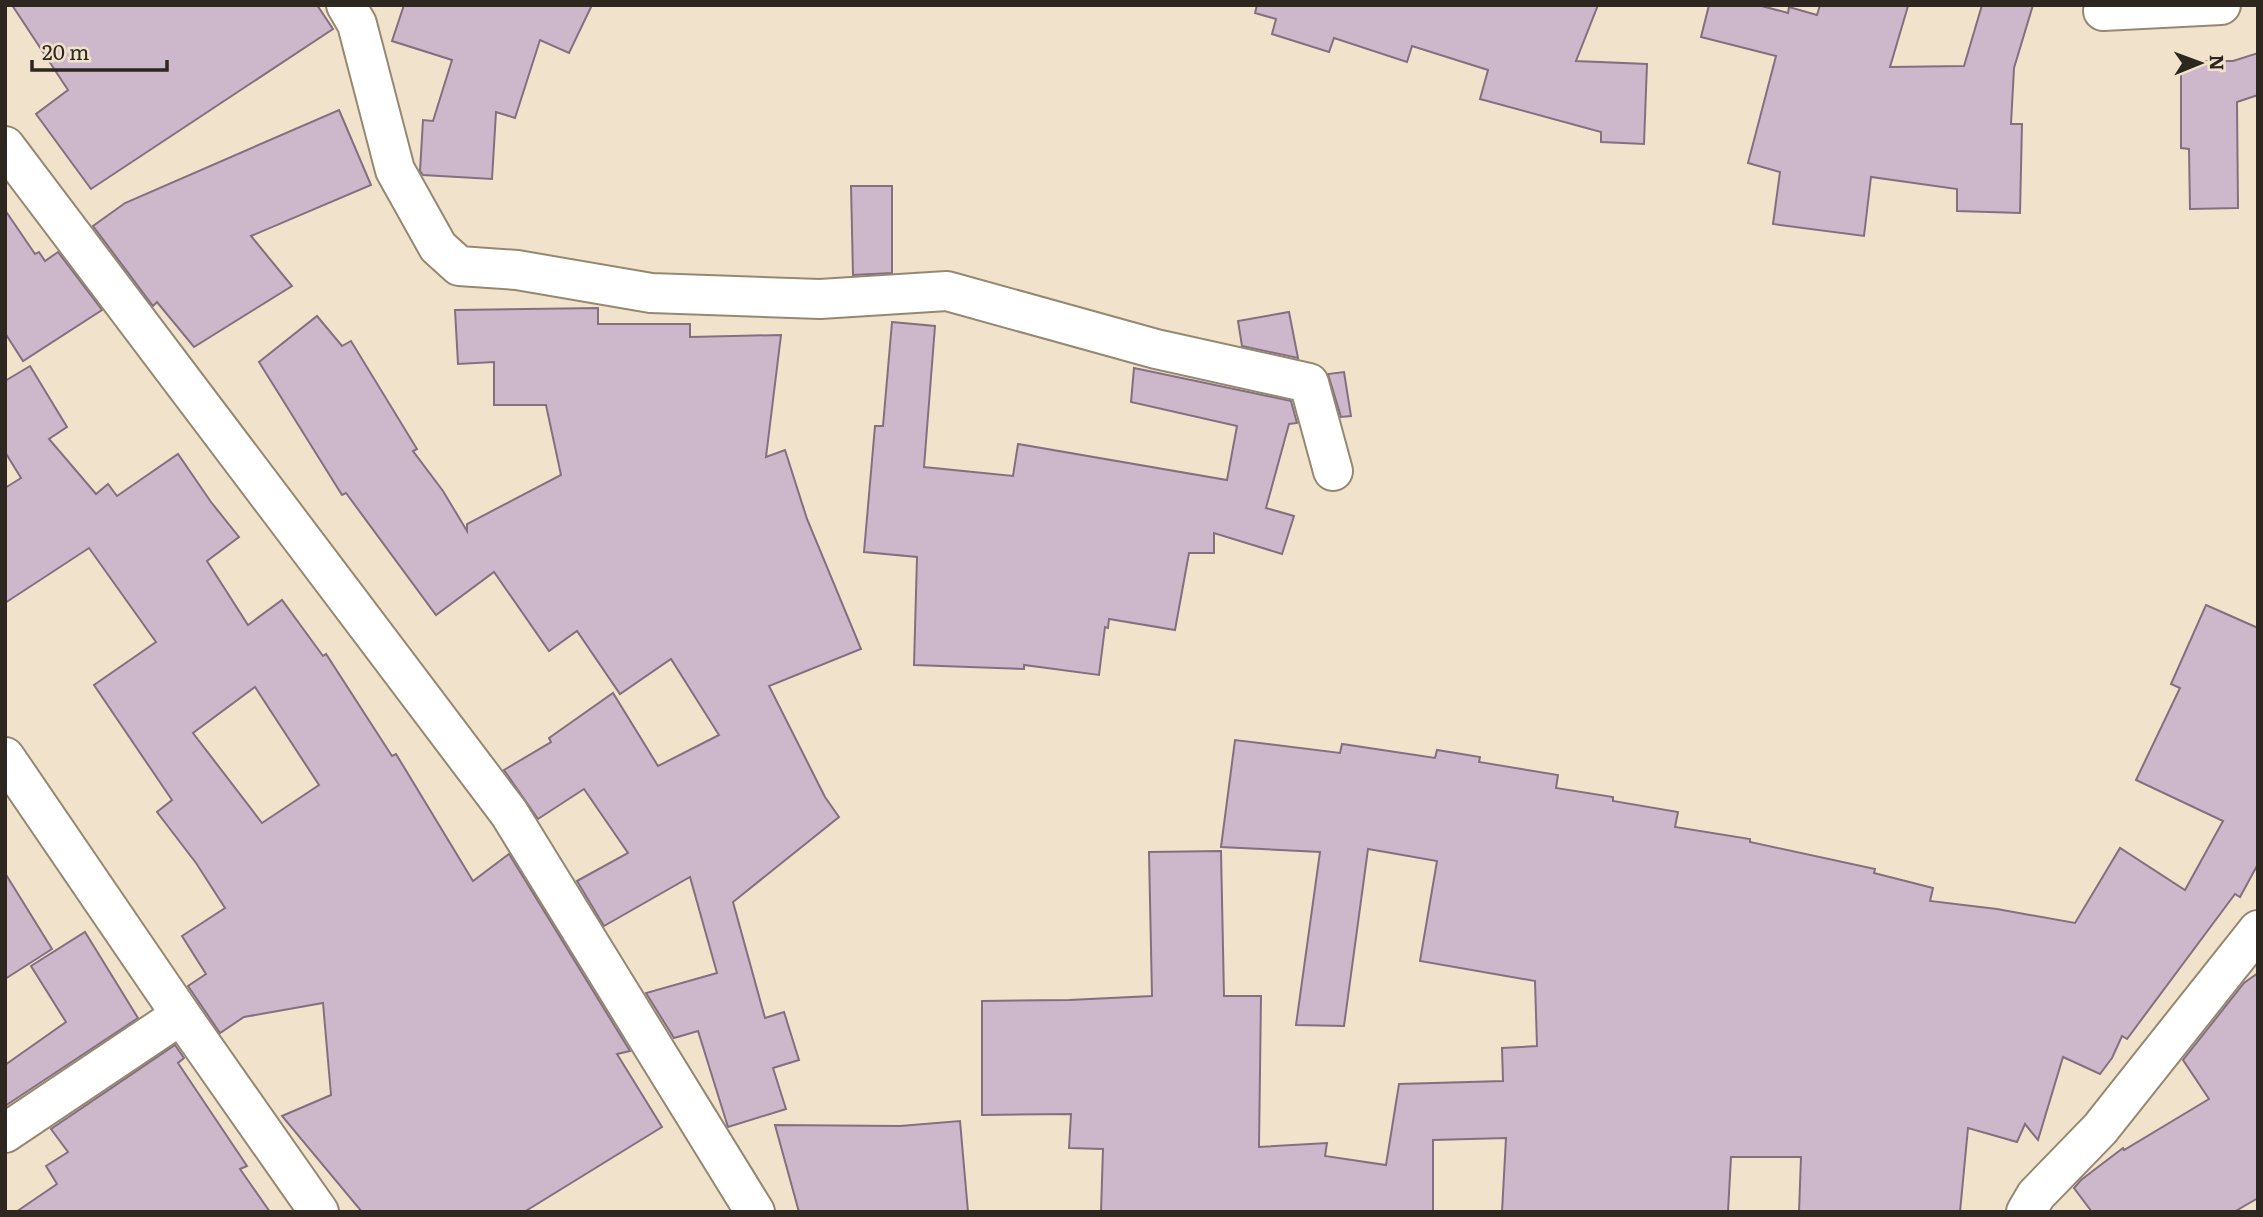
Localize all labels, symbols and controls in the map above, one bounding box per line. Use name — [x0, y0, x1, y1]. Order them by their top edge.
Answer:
scale bar — [32, 28, 166, 72]
north arrow — [2165, 28, 2235, 98]
text: 20 m — [42, 35, 89, 66]
text: N — [2204, 54, 2232, 71]

